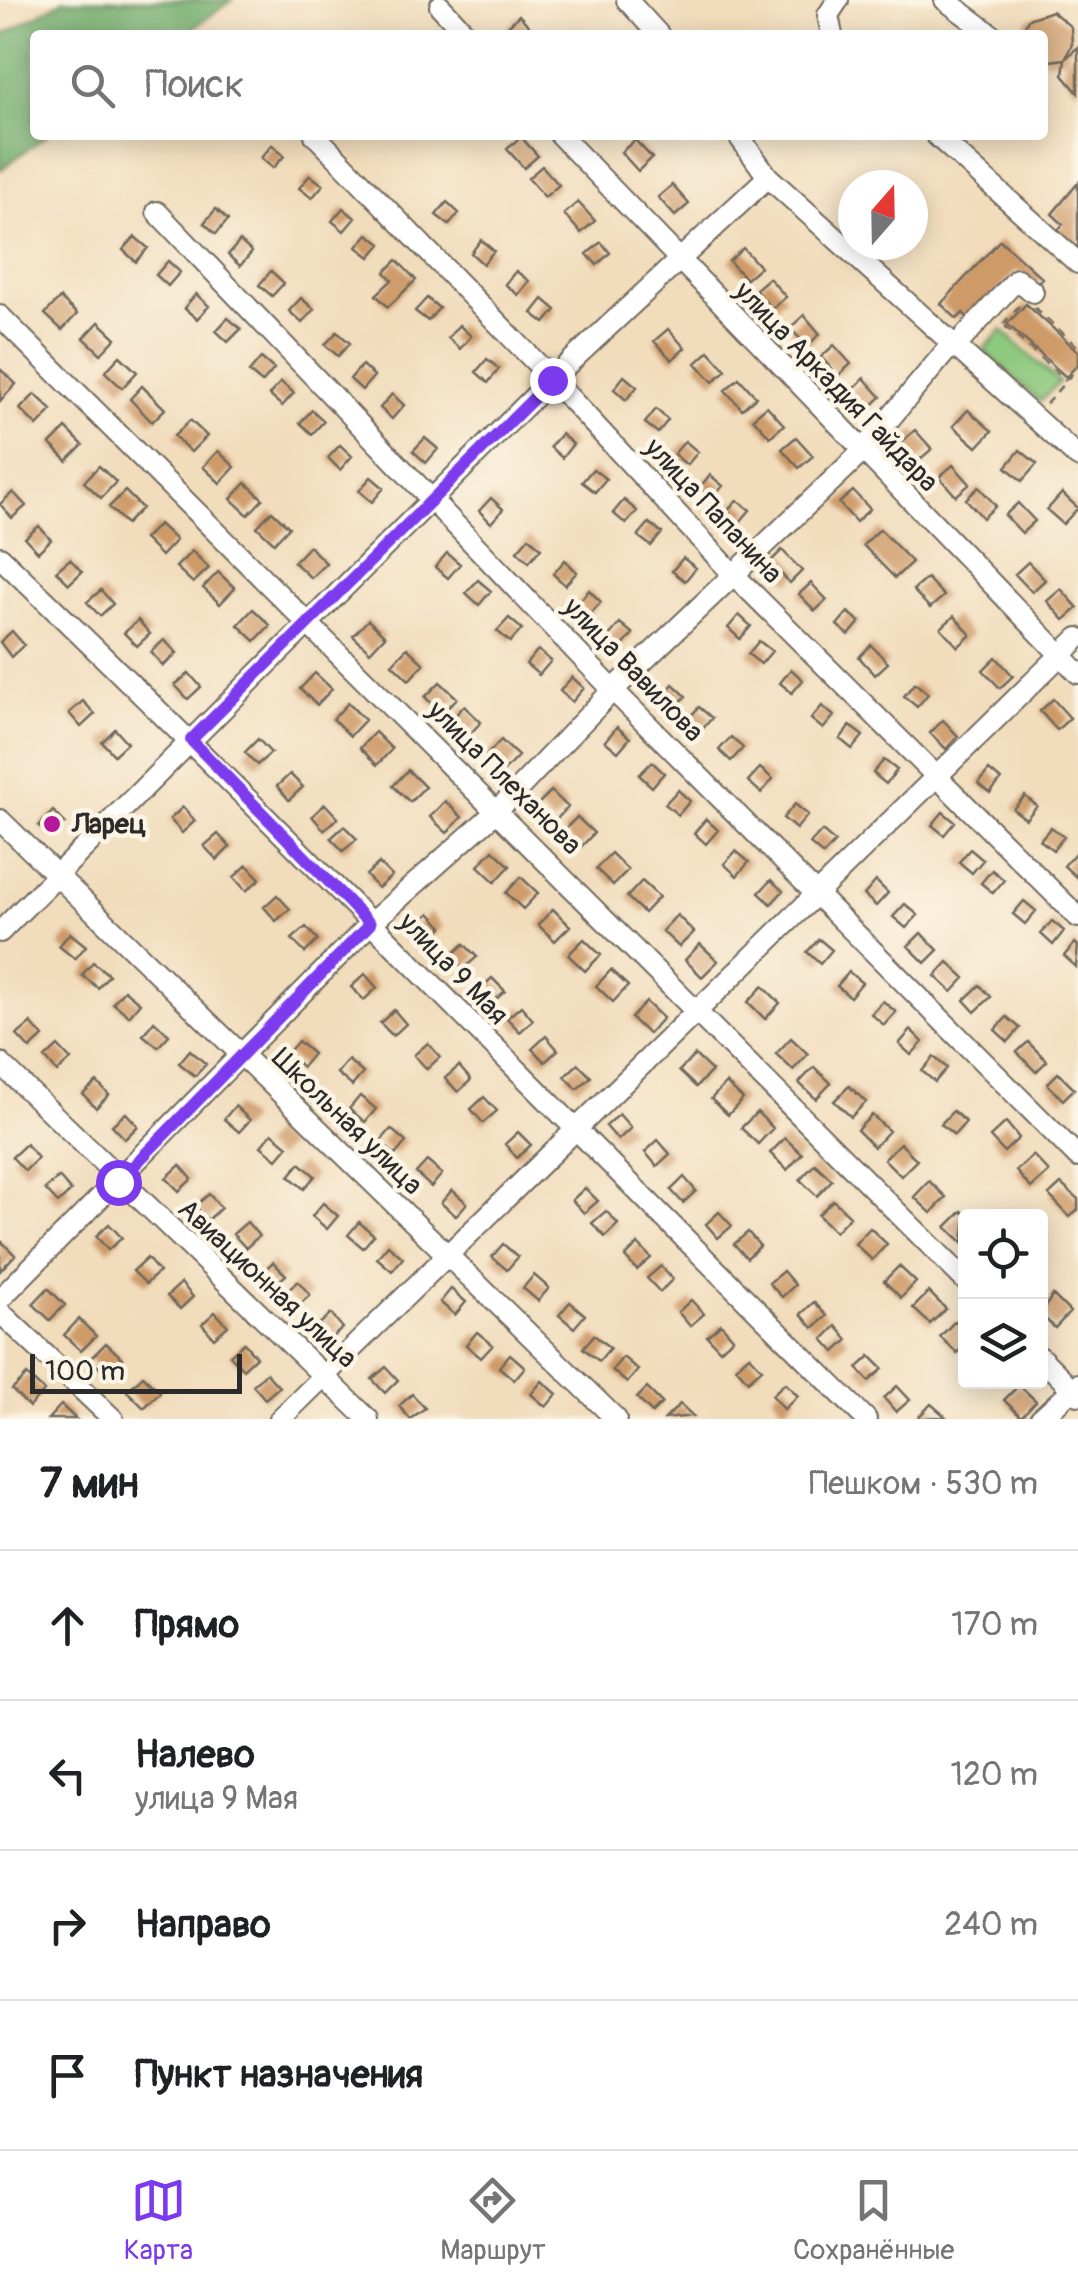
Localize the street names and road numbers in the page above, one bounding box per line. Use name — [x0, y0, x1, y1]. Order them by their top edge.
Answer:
street label: улица Аркадия Гайдара — [726, 274, 946, 500]
street label: улица Папанина — [636, 430, 789, 591]
street label: улица Вавилова — [555, 590, 711, 750]
street label: улица Плеханова — [419, 693, 588, 862]
street label: улица 9 Мая — [390, 905, 515, 1032]
street label: Школьная улица — [264, 1041, 430, 1203]
street label: Авиационная улица — [170, 1192, 364, 1376]

